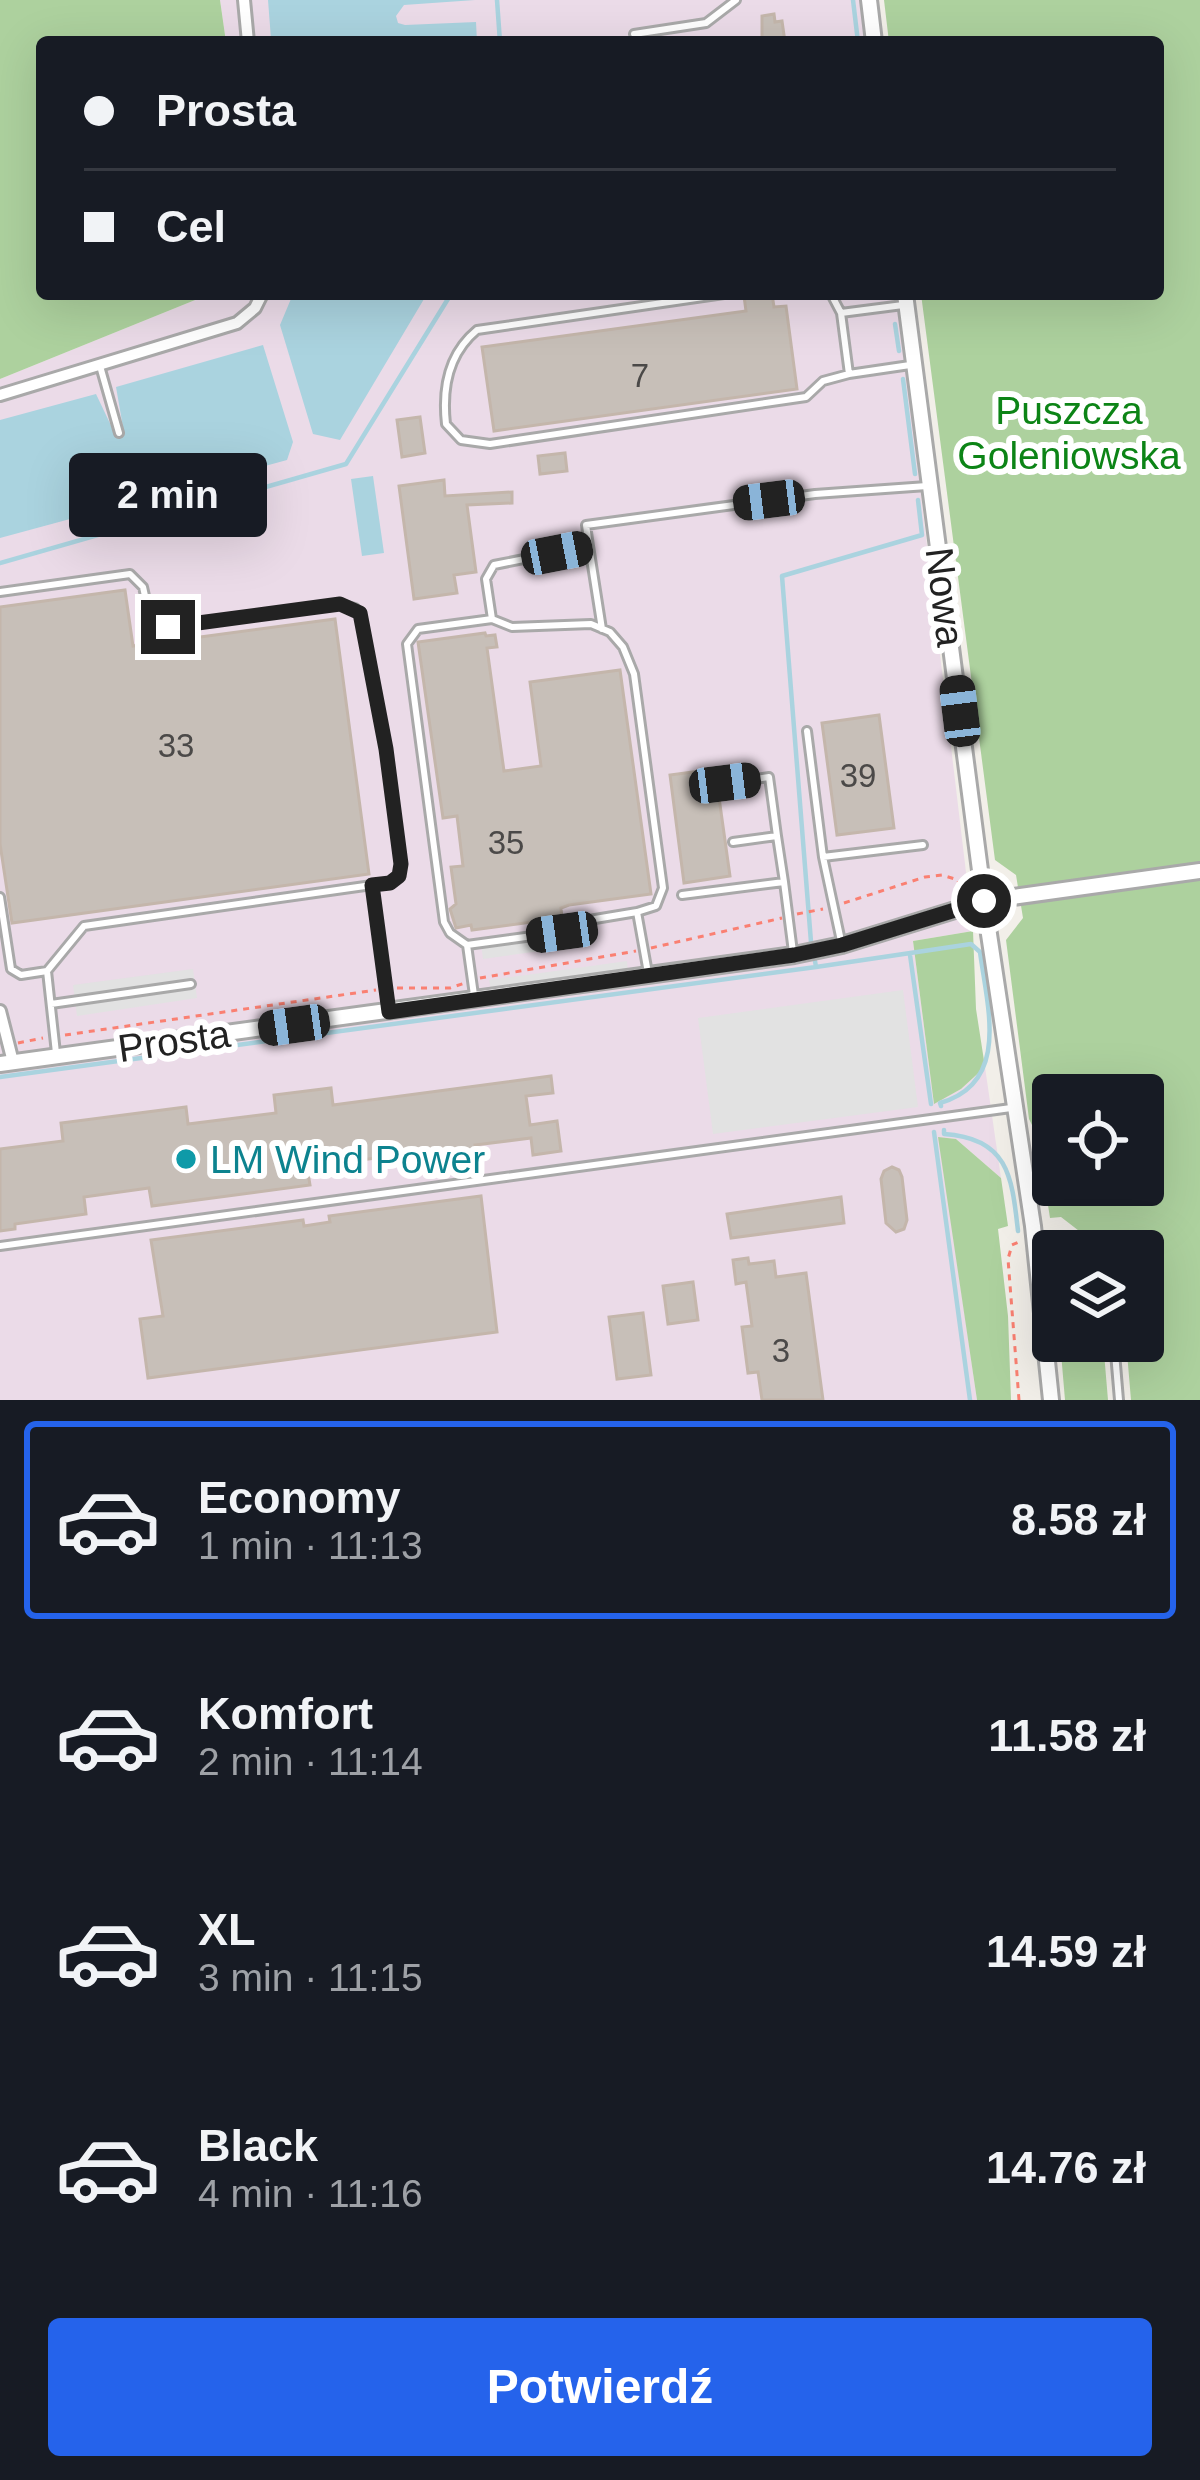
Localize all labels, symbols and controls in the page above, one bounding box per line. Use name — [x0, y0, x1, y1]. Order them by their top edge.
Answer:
text: Prosta — [156, 85, 296, 136]
text: Cel — [156, 201, 226, 252]
house number: 7 — [631, 357, 649, 394]
park label: Puszcza Goleniowska — [957, 389, 1181, 477]
callout: 2 min — [69, 453, 267, 537]
text: 2 min — [117, 473, 219, 516]
car — [731, 478, 807, 522]
car — [518, 528, 596, 578]
street label: Nowa — [918, 545, 972, 649]
route end — [141, 600, 195, 654]
car — [938, 673, 982, 749]
house number: 33 — [158, 727, 194, 764]
house number: 39 — [840, 757, 876, 794]
car — [687, 761, 763, 805]
house number: 35 — [488, 824, 524, 861]
route start — [957, 874, 1011, 928]
car — [524, 909, 600, 955]
car — [256, 1002, 332, 1048]
street label: Prosta — [115, 1012, 233, 1070]
map controls — [1032, 1074, 1164, 1362]
button: locate — [1032, 1074, 1164, 1206]
place label: LM Wind Power — [210, 1138, 485, 1181]
marker: LM Wind Power — [173, 1146, 199, 1172]
button: layers — [1032, 1230, 1164, 1362]
house number: 3 — [772, 1332, 790, 1369]
icon: car — [54, 1466, 162, 1574]
text: Economy — [198, 1472, 401, 1523]
text: 8.58 zł — [1011, 1494, 1146, 1545]
text: 1 min · 11:13 — [198, 1524, 423, 1567]
icon: car — [54, 1682, 162, 1790]
text: Komfort — [198, 1688, 373, 1739]
text: 11.58 zł — [988, 1710, 1146, 1761]
text: 2 min · 11:14 — [198, 1740, 423, 1783]
icon: car — [54, 1898, 162, 2006]
text: XL — [198, 1904, 256, 1955]
text: 14.59 zł — [986, 1926, 1146, 1977]
text: 3 min · 11:15 — [198, 1956, 423, 1999]
icon: car — [54, 2114, 162, 2222]
text: Black — [198, 2120, 318, 2171]
text: 14.76 zł — [986, 2142, 1146, 2193]
text: 4 min · 11:16 — [198, 2172, 423, 2215]
button: Potwierdź — [48, 2318, 1152, 2456]

